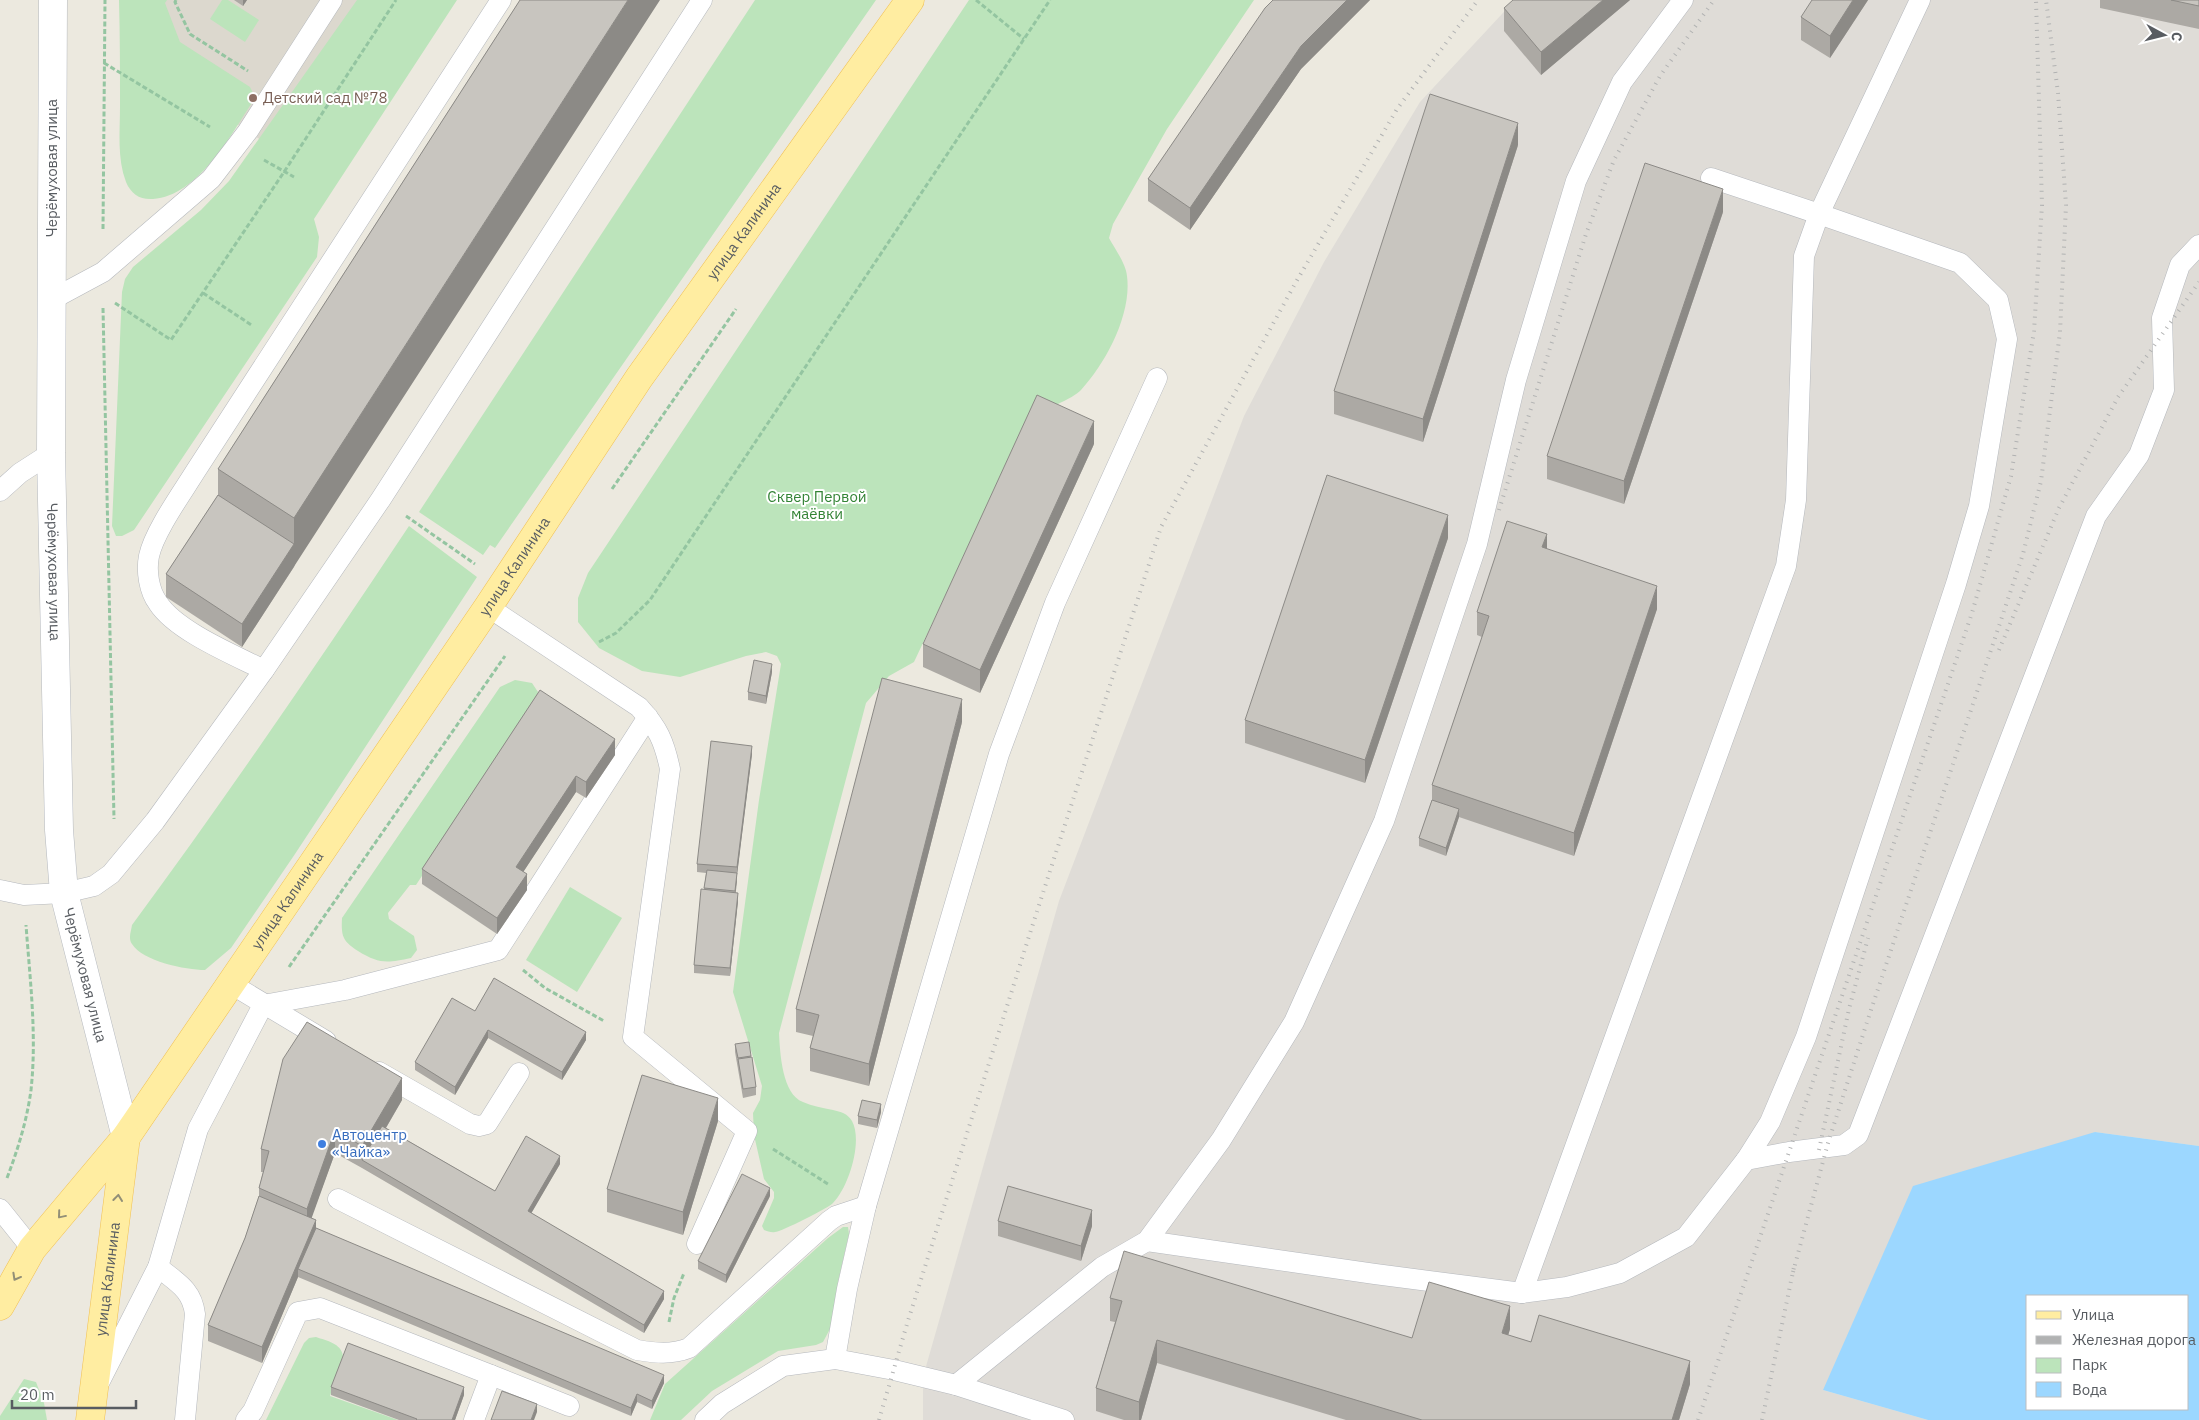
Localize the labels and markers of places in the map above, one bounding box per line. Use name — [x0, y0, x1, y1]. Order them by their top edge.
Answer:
place label: Детский сад №78 — [263, 88, 388, 107]
marker: Детский сад №78 — [247, 92, 259, 104]
place label: Автоцентр «Чайка» — [332, 1125, 407, 1161]
marker: Автоцентр «Чайка» — [316, 1138, 328, 1150]

